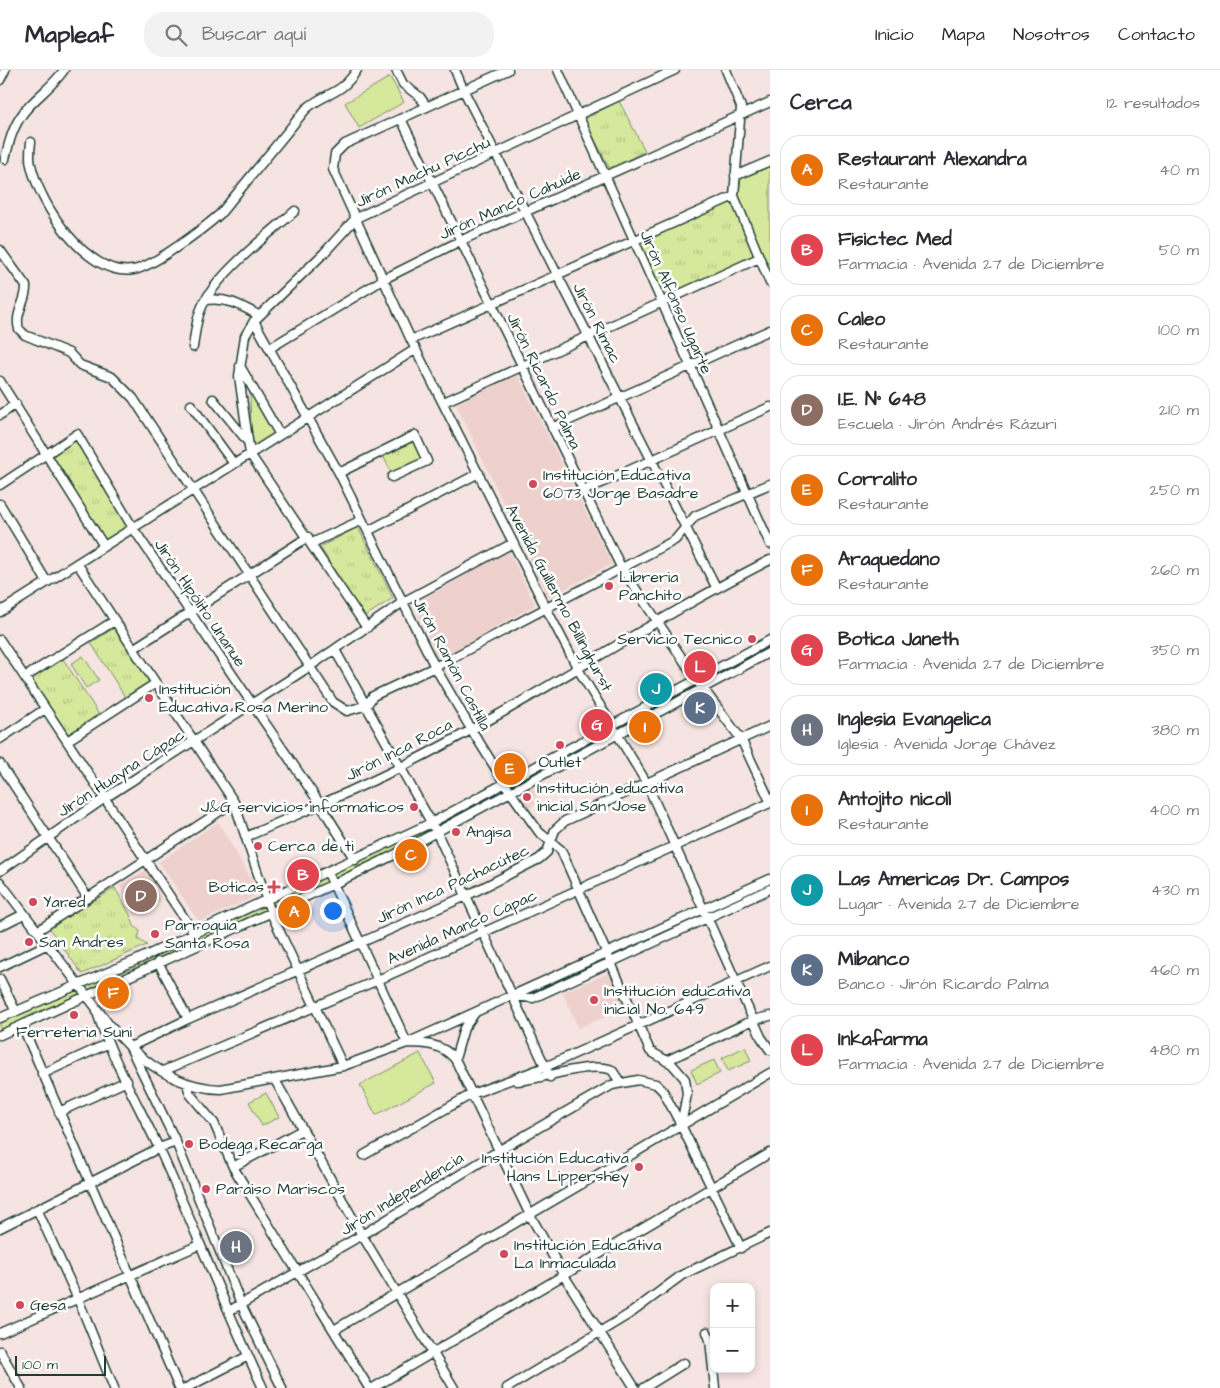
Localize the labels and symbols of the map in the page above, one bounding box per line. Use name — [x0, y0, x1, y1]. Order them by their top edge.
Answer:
street label: Jirón Machu Picchu — [352, 131, 494, 213]
street label: Jirón Manco Cahuide — [436, 163, 585, 245]
street label: Jirón Alfonso Ugarte — [633, 227, 718, 378]
street label: Jirón Rímac — [567, 279, 627, 367]
street label: Jirón Ricardo Palma — [501, 309, 587, 453]
place label: Institución Educativa 6073 Jorge Basadre — [543, 464, 699, 505]
marker: Institución Educativa 6073 Jorge Basadre — [527, 478, 539, 490]
street label: Avenida Guillermo Billinghurst — [499, 500, 618, 696]
street label: Jirón Hipólito Unanue — [149, 535, 251, 672]
place label: Libreria Panchito — [619, 566, 681, 606]
marker: Libreria Panchito — [603, 580, 615, 592]
street label: Jirón Ramón Castilla — [408, 593, 496, 735]
place label: Servicio Tecnico — [617, 628, 742, 650]
marker: Servicio Tecnico — [746, 633, 758, 645]
pin: L — [684, 648, 716, 686]
pin: J — [640, 670, 672, 708]
place label: Institución Educativa Rosa Merino — [159, 678, 328, 718]
pin: K — [684, 689, 716, 727]
marker: Institución Educativa Rosa Merino — [143, 692, 155, 704]
pin: G — [581, 706, 613, 744]
pin: I — [629, 708, 661, 746]
street label: Jirón Inca Roca — [342, 714, 456, 786]
street label: Jirón Huayna Cápac — [53, 724, 189, 823]
marker: Outlet — [554, 739, 566, 751]
pin: E — [494, 750, 526, 788]
place label: Outlet — [539, 751, 582, 773]
place label: Institución educativa inicial San Jose — [537, 777, 683, 817]
marker: Institución educativa inicial San Jose — [521, 791, 533, 803]
place label: J&G servicios informaticos — [201, 796, 404, 818]
marker: J&G servicios informaticos — [408, 801, 420, 813]
place label: Angisa — [466, 821, 511, 844]
marker: Angisa — [450, 826, 462, 838]
place label: Cerca de ti — [268, 835, 354, 857]
pin: C — [395, 836, 427, 874]
street label: Jirón Inca Pachacútec — [373, 839, 533, 929]
marker: Cerca de ti — [252, 840, 264, 852]
pin: B — [287, 856, 319, 894]
place label: Boticas — [208, 876, 264, 898]
pin: D — [125, 877, 157, 915]
marker: Boticas — [268, 881, 280, 893]
street label: Avenida Manco Cápac — [384, 884, 540, 970]
place label: Yared — [43, 891, 85, 913]
pin: A — [278, 893, 310, 931]
marker: Yared — [27, 896, 39, 908]
your location — [320, 898, 346, 924]
place label: Parroquia Santa Rosa — [165, 914, 249, 954]
marker: Parroquia Santa Rosa — [149, 928, 161, 940]
place label: San Andres — [39, 931, 124, 953]
marker: San Andres — [23, 936, 35, 948]
pin: F — [97, 974, 129, 1012]
place label: Institución educativa inicial No. 649 — [604, 980, 750, 1020]
marker: Institución educativa inicial No. 649 — [588, 994, 600, 1006]
marker: Ferreteria Suni — [68, 1009, 80, 1021]
place label: Ferreteria Suni — [16, 1021, 132, 1043]
place label: Bodega Recarga — [199, 1133, 323, 1156]
marker: Bodega Recarga — [183, 1138, 195, 1150]
street label: Jirón Independencia — [336, 1147, 468, 1241]
place label: Institución Educativa Hans Lippershey — [482, 1147, 629, 1188]
marker: Institución Educativa Hans Lippershey — [633, 1161, 645, 1173]
place label: Paraiso Mariscos — [216, 1178, 345, 1200]
marker: Paraiso Mariscos — [200, 1183, 212, 1195]
pin: H — [220, 1228, 252, 1266]
place label: Institución Educativa La Inmaculada — [514, 1234, 661, 1274]
marker: Institución Educativa La Inmaculada — [498, 1248, 510, 1260]
place label: Gesa — [30, 1294, 66, 1316]
marker: Gesa — [14, 1299, 26, 1311]
scale bar — [15, 1353, 106, 1376]

